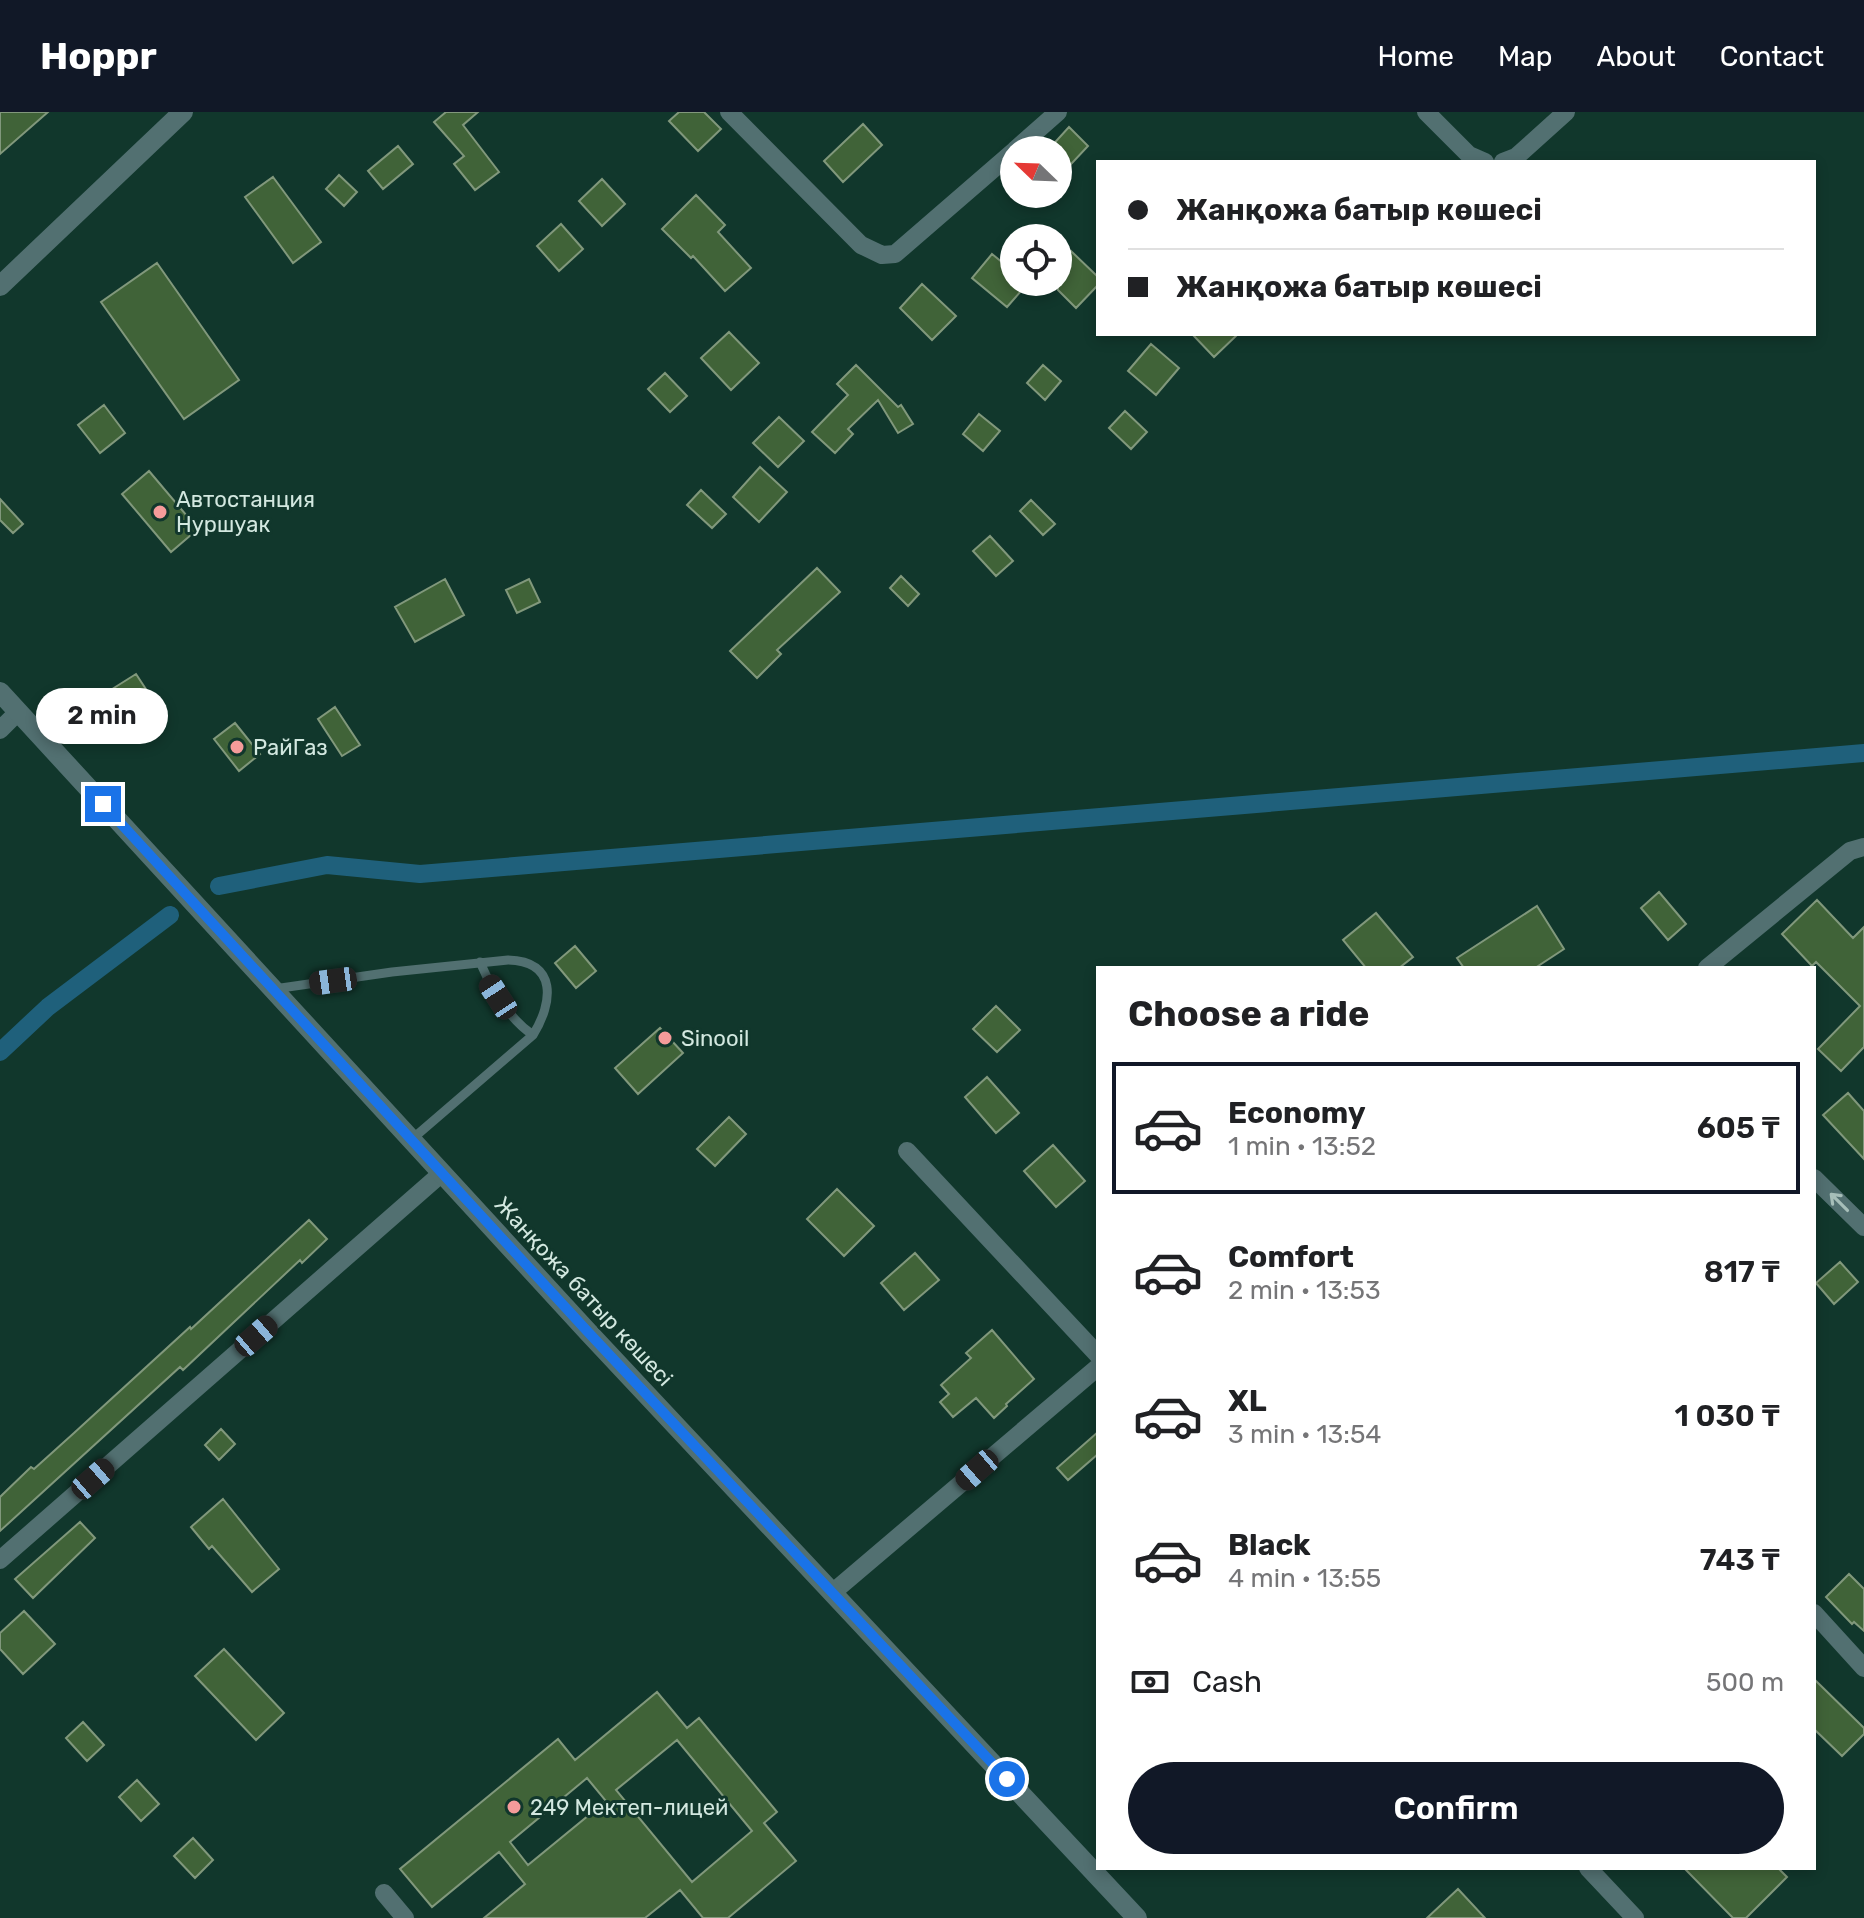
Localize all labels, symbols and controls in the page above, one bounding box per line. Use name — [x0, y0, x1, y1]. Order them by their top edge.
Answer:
text: Hoppr — [40, 33, 157, 79]
text: Home — [1377, 40, 1454, 73]
text: Map — [1498, 40, 1552, 73]
text: About — [1596, 40, 1676, 73]
text: Contact — [1720, 40, 1824, 73]
north arrow — [1000, 136, 1072, 208]
map controls — [1000, 136, 1072, 296]
text: Жанқожа батыр көшесі — [1176, 192, 1542, 228]
button: locate — [1000, 224, 1072, 296]
text: Жанқожа батыр көшесі — [1176, 269, 1542, 305]
place label: Автостанция Нуршуак — [176, 486, 315, 538]
marker: Автостанция Нуршуак — [151, 503, 169, 521]
callout: 2 min — [37, 688, 169, 744]
text: 2 min — [67, 700, 137, 731]
place label: РайГаз — [253, 734, 328, 761]
marker: РайГаз — [228, 738, 246, 756]
route end — [85, 786, 121, 822]
car — [308, 966, 358, 996]
car — [475, 970, 521, 1024]
text: Choose a ride — [1128, 992, 1369, 1035]
place label: Sinooil — [681, 1025, 749, 1052]
marker: Sinooil — [656, 1029, 674, 1047]
icon: car — [1132, 1092, 1204, 1164]
text: Economy — [1228, 1095, 1366, 1131]
text: 605 ₸ — [1697, 1110, 1780, 1146]
text: 1 min · 13:52 — [1228, 1131, 1376, 1162]
street label: Жанқожа батыр көшесі — [489, 1191, 678, 1392]
one-way arrow — [1829, 1193, 1849, 1212]
icon: car — [1132, 1236, 1204, 1308]
text: Comfort — [1228, 1239, 1354, 1275]
text: 817 ₸ — [1704, 1254, 1780, 1290]
text: 2 min · 13:53 — [1228, 1275, 1381, 1306]
car — [230, 1311, 282, 1361]
icon: car — [1132, 1380, 1204, 1452]
text: XL — [1228, 1383, 1267, 1419]
text: 1 030 ₸ — [1674, 1398, 1780, 1434]
text: 3 min · 13:54 — [1228, 1419, 1381, 1450]
car — [951, 1445, 1003, 1495]
car — [67, 1454, 119, 1504]
icon: car — [1132, 1524, 1204, 1596]
text: Black — [1228, 1527, 1311, 1563]
text: 743 ₸ — [1700, 1542, 1780, 1578]
text: 4 min · 13:55 — [1228, 1563, 1381, 1594]
icon: cash — [1128, 1660, 1172, 1704]
text: Cash — [1192, 1664, 1262, 1700]
text: 500 m — [1706, 1667, 1784, 1698]
route start — [989, 1761, 1025, 1797]
button: Confirm — [1128, 1762, 1784, 1854]
place label: 249 Мектеп-лицей — [530, 1794, 728, 1821]
marker: 249 Мектеп-лицей — [505, 1798, 523, 1816]

